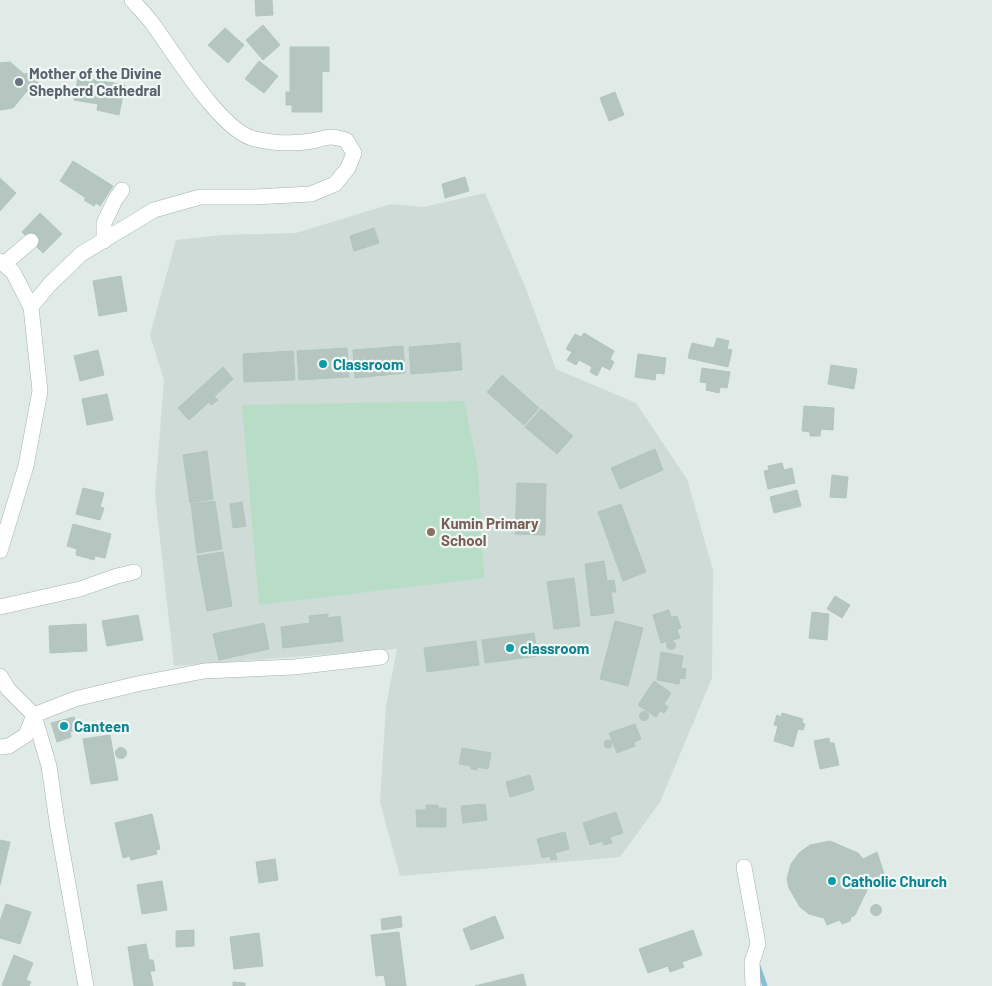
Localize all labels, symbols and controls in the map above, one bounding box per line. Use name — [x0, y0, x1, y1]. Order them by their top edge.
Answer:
place label: Mother of the Divine Shepherd Cathedral — [29, 64, 162, 99]
marker: Mother of the Divine Shepherd Cathedral — [13, 76, 25, 88]
place label: Classroom — [333, 355, 403, 373]
marker: Classroom — [317, 358, 329, 370]
place label: Kumin Primary School — [441, 514, 539, 549]
marker: Kumin Primary School — [425, 526, 437, 538]
place label: classroom — [520, 639, 589, 657]
marker: classroom — [504, 642, 516, 654]
place label: Canteen — [74, 717, 129, 735]
marker: Canteen — [58, 720, 70, 732]
place label: Catholic Church — [842, 872, 947, 890]
marker: Catholic Church — [826, 875, 838, 887]

